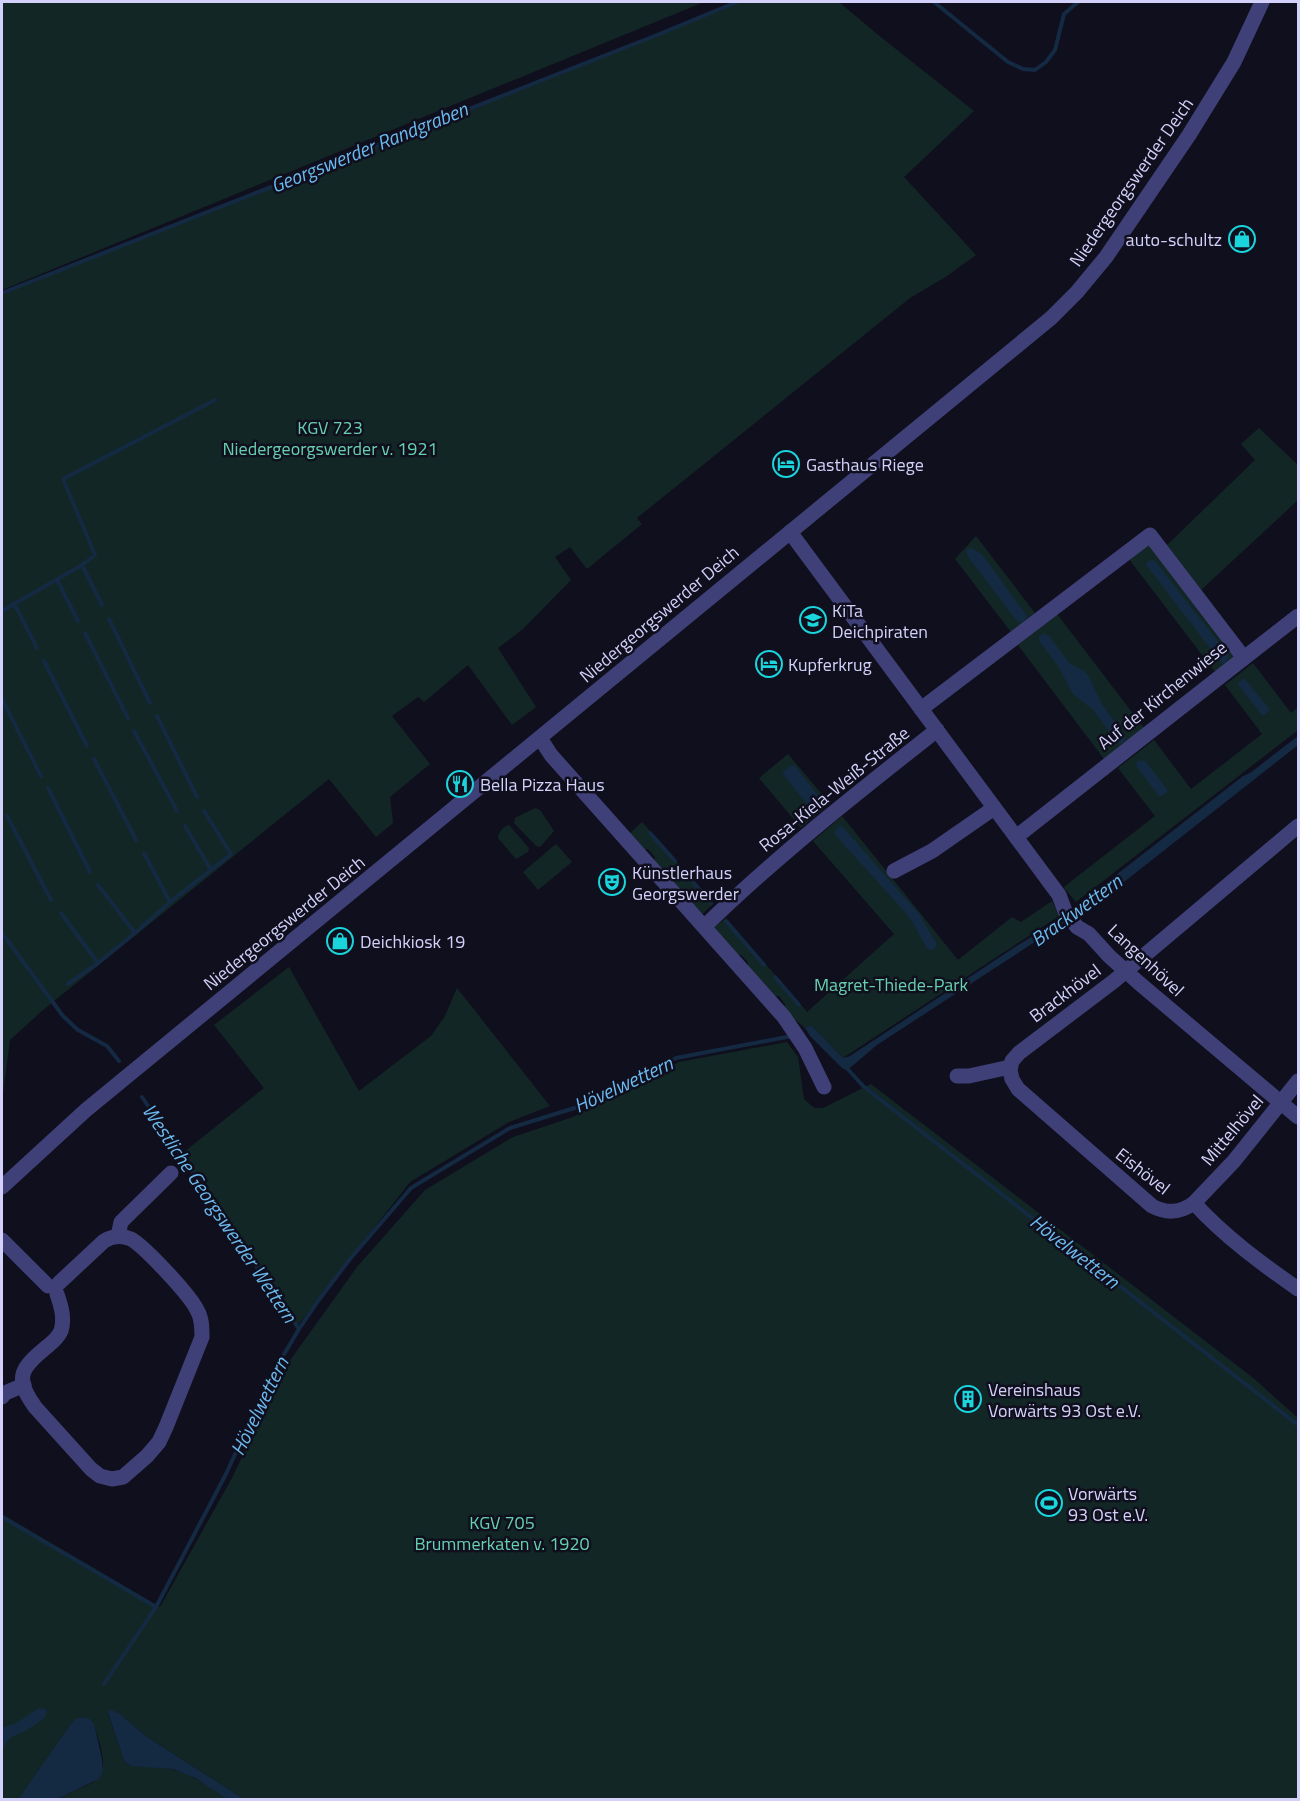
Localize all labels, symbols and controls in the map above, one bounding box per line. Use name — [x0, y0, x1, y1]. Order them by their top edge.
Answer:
street label: Niedergeorgswerder Deich — [1062, 92, 1200, 272]
water label: Georgswerder Randgraben — [266, 93, 473, 201]
shop icon: auto-schultz — [1227, 224, 1257, 254]
place label: auto-schultz — [1126, 226, 1222, 253]
park label: KGV 723 Niedergeorgswerder v. 1921 — [222, 414, 438, 462]
hotel icon: Gasthaus Riege — [771, 449, 801, 479]
place label: Gasthaus Riege — [806, 451, 924, 478]
street label: Niedergeorgswerder Deich — [573, 539, 745, 689]
place label: KiTa Deichpiraten — [832, 597, 928, 645]
school or university icon: KiTa Deichpiraten — [798, 605, 828, 635]
street label: Auf der Kirchenwiese — [1091, 634, 1233, 756]
hotel icon: Kupferkrug — [754, 649, 784, 679]
place label: Kupferkrug — [788, 651, 872, 678]
street label: Rosa-Kiela-Weiß-Straße — [753, 720, 915, 858]
restaurant icon: Bella Pizza Haus — [445, 769, 475, 799]
place label: Bella Pizza Haus — [480, 771, 605, 798]
street label: Niedergeorgswerder Deich — [197, 849, 371, 997]
place label: Künstlerhaus Georgswerder — [632, 859, 739, 907]
water label: Brackwettern — [1024, 866, 1129, 954]
theatre icon: Künstlerhaus Georgswerder — [597, 867, 627, 897]
street label: Langenhövel — [1102, 917, 1190, 1003]
shop icon: Deichkiosk 19 — [325, 926, 355, 956]
place label: Deichkiosk 19 — [360, 928, 465, 955]
street label: Brackhövel — [1024, 957, 1106, 1029]
park label: Magret-Thiede-Park — [814, 971, 968, 998]
water label: Hövelwettern — [568, 1047, 679, 1121]
street label: Mittelhövel — [1194, 1088, 1270, 1172]
water label: Westliche Georgswerder Wettern — [135, 1097, 306, 1330]
street label: Eishövel — [1110, 1141, 1176, 1201]
water label: Hövelwettern — [1024, 1206, 1127, 1297]
water label: Hövelwettern — [222, 1350, 297, 1461]
place label: Vereinshaus Vorwärts 93 Ost e.V. — [988, 1376, 1141, 1424]
building icon: Vereinshaus Vorwärts 93 Ost e.V. — [953, 1384, 983, 1414]
place label: Vorwärts 93 Ost e.V. — [1068, 1480, 1148, 1528]
sports icon: Vorwärts 93 Ost e.V. — [1034, 1488, 1064, 1518]
park label: KGV 705 Brummerkaten v. 1920 — [414, 1509, 590, 1557]

